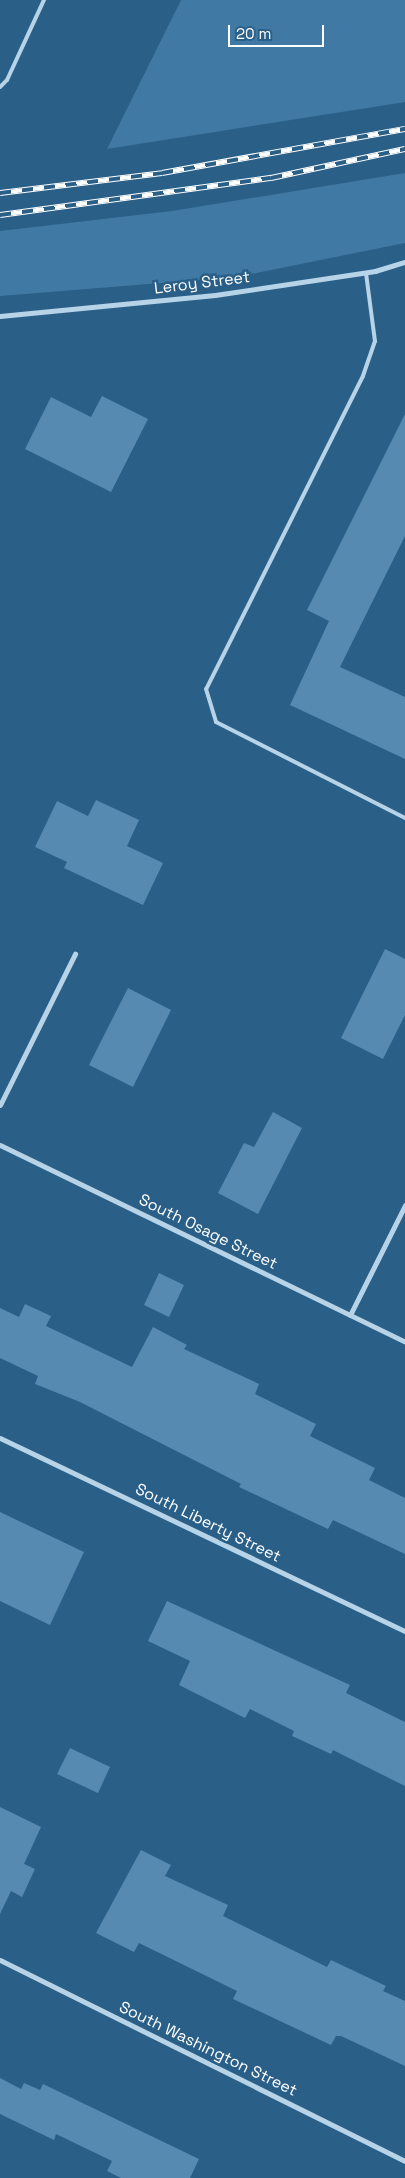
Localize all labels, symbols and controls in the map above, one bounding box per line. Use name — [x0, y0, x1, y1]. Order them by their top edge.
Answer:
scale bar — [230, 15, 326, 47]
text: 20 m — [236, 24, 271, 43]
street label: Leroy Street — [153, 268, 251, 298]
street label: South Osage Street — [136, 1190, 280, 1274]
street label: South Liberty Street — [132, 1479, 284, 1567]
street label: South Washington Street — [116, 1997, 300, 2101]

